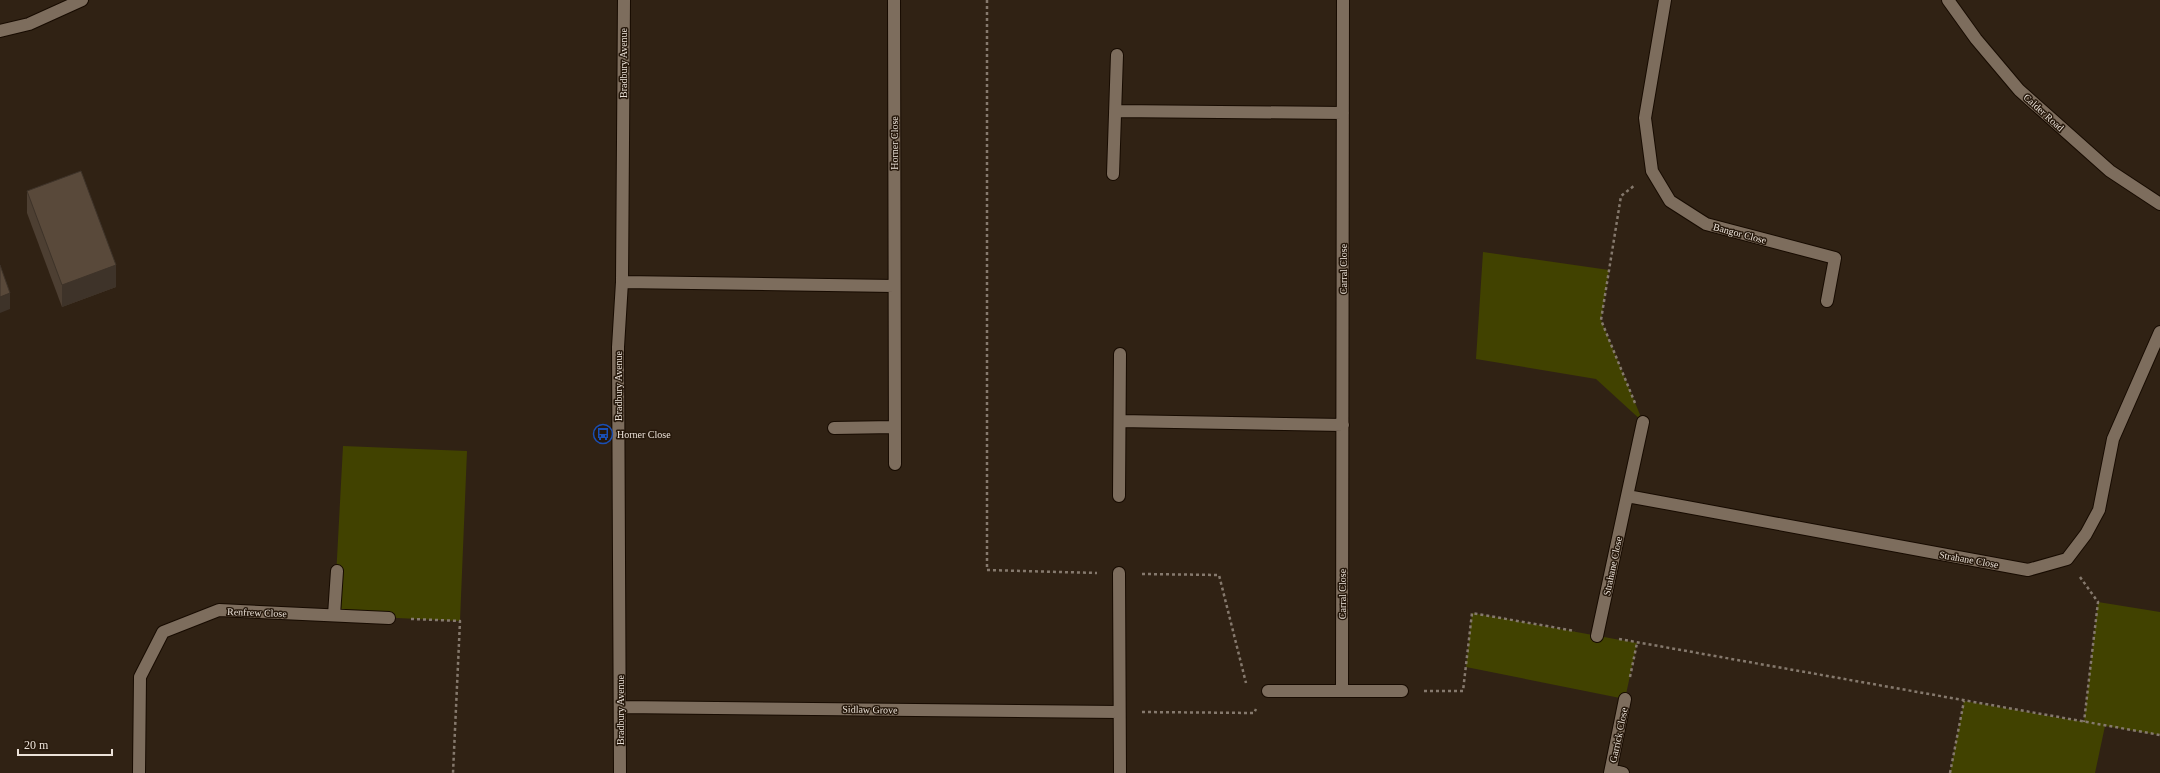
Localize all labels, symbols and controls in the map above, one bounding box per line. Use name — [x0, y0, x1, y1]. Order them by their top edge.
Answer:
street label: Bradbury Avenue — [618, 27, 629, 98]
street label: Calder Road — [2021, 91, 2066, 133]
street label: Horner Close — [889, 116, 900, 170]
street label: Bangor Close — [1712, 221, 1768, 246]
street label: Carral Close — [1338, 243, 1349, 294]
street label: Bradbury Avenue — [613, 350, 624, 421]
bus stop icon: Horner Close — [592, 423, 614, 445]
place label: Horner Close — [617, 429, 671, 440]
street label: Strahane Close — [1601, 535, 1624, 597]
street label: Strahane Close — [1938, 549, 2000, 570]
street label: Carral Close — [1337, 568, 1348, 619]
street label: Renfrew Close — [227, 606, 288, 619]
street label: Bradbury Avenue — [615, 674, 626, 745]
street label: Sidlaw Grove — [842, 704, 898, 715]
street label: Garrick Close — [1607, 706, 1630, 764]
scale bar — [18, 731, 112, 757]
text: 20 m — [24, 738, 49, 752]

